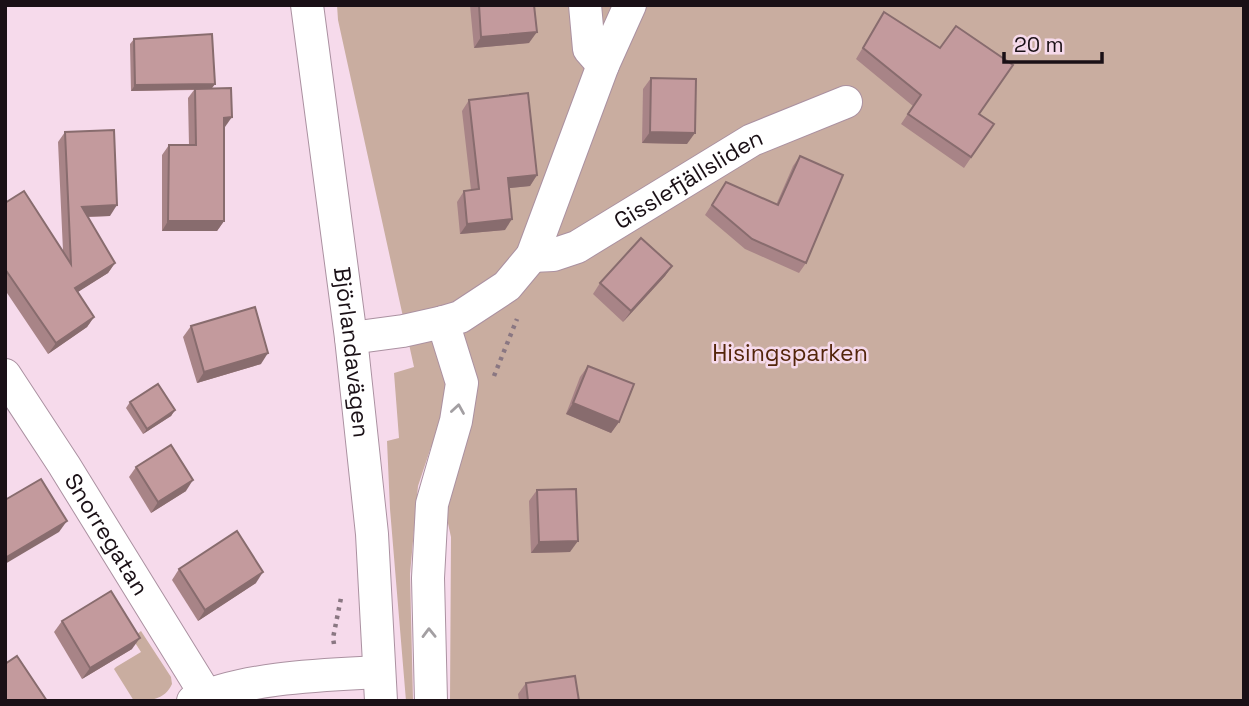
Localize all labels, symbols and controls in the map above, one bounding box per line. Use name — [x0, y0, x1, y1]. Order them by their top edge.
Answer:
scale bar — [1004, 21, 1102, 65]
text: 20 m — [1014, 31, 1064, 58]
street label: Gisslefjällsliden — [608, 122, 767, 236]
street label: Björlandavägen — [327, 265, 377, 439]
park label: Hisingsparken — [712, 338, 868, 368]
one-way arrow — [450, 403, 465, 414]
street label: Snorregatan — [58, 468, 156, 601]
one-way arrow — [422, 627, 437, 638]

